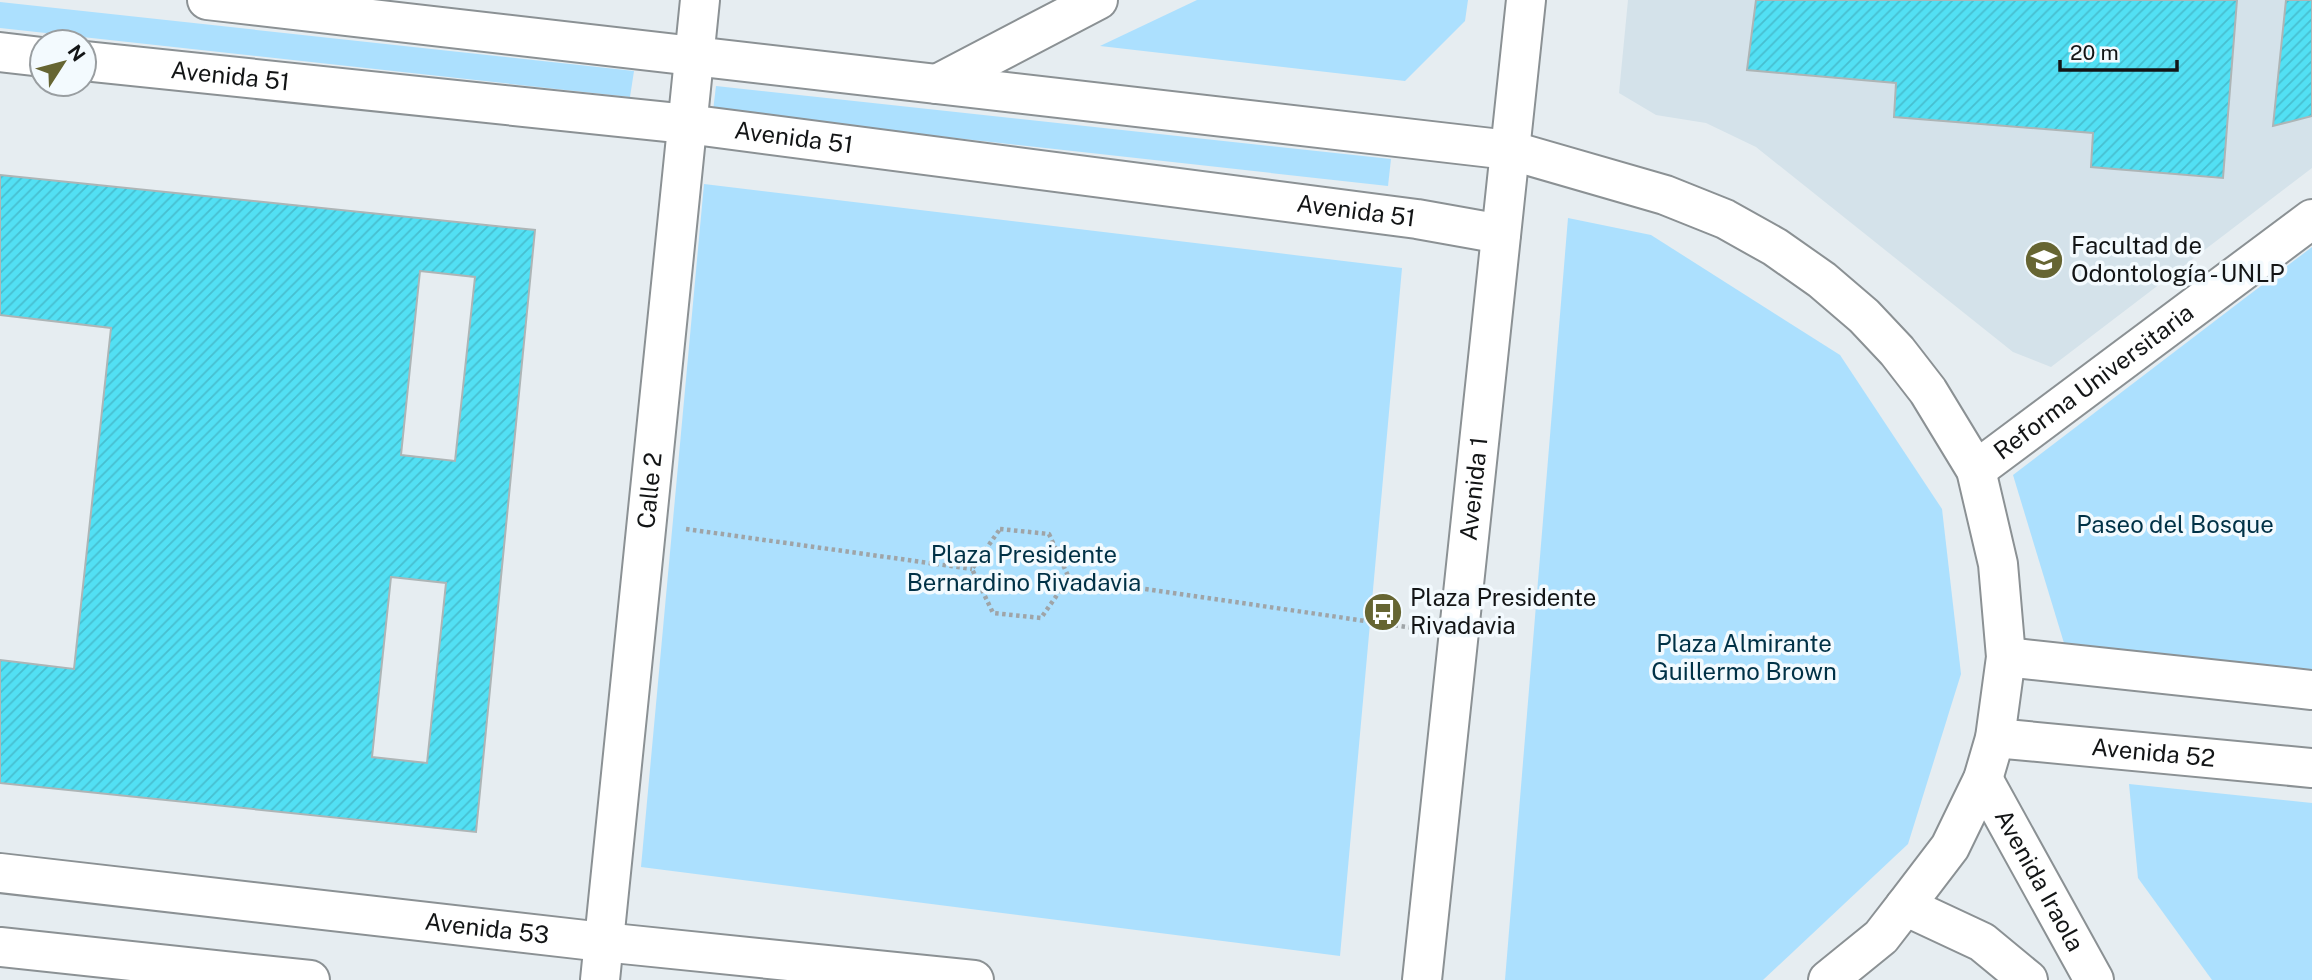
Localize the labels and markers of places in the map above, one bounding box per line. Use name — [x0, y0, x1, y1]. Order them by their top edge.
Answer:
place label: Facultad de Odontología - UNLP — [2071, 231, 2285, 287]
school or university icon: Facultad de Odontología - UNLP — [2023, 239, 2065, 281]
place label: Plaza Presidente Rivadavia — [1410, 583, 1596, 639]
bus stop icon: Plaza Presidente Rivadavia — [1362, 591, 1404, 633]

